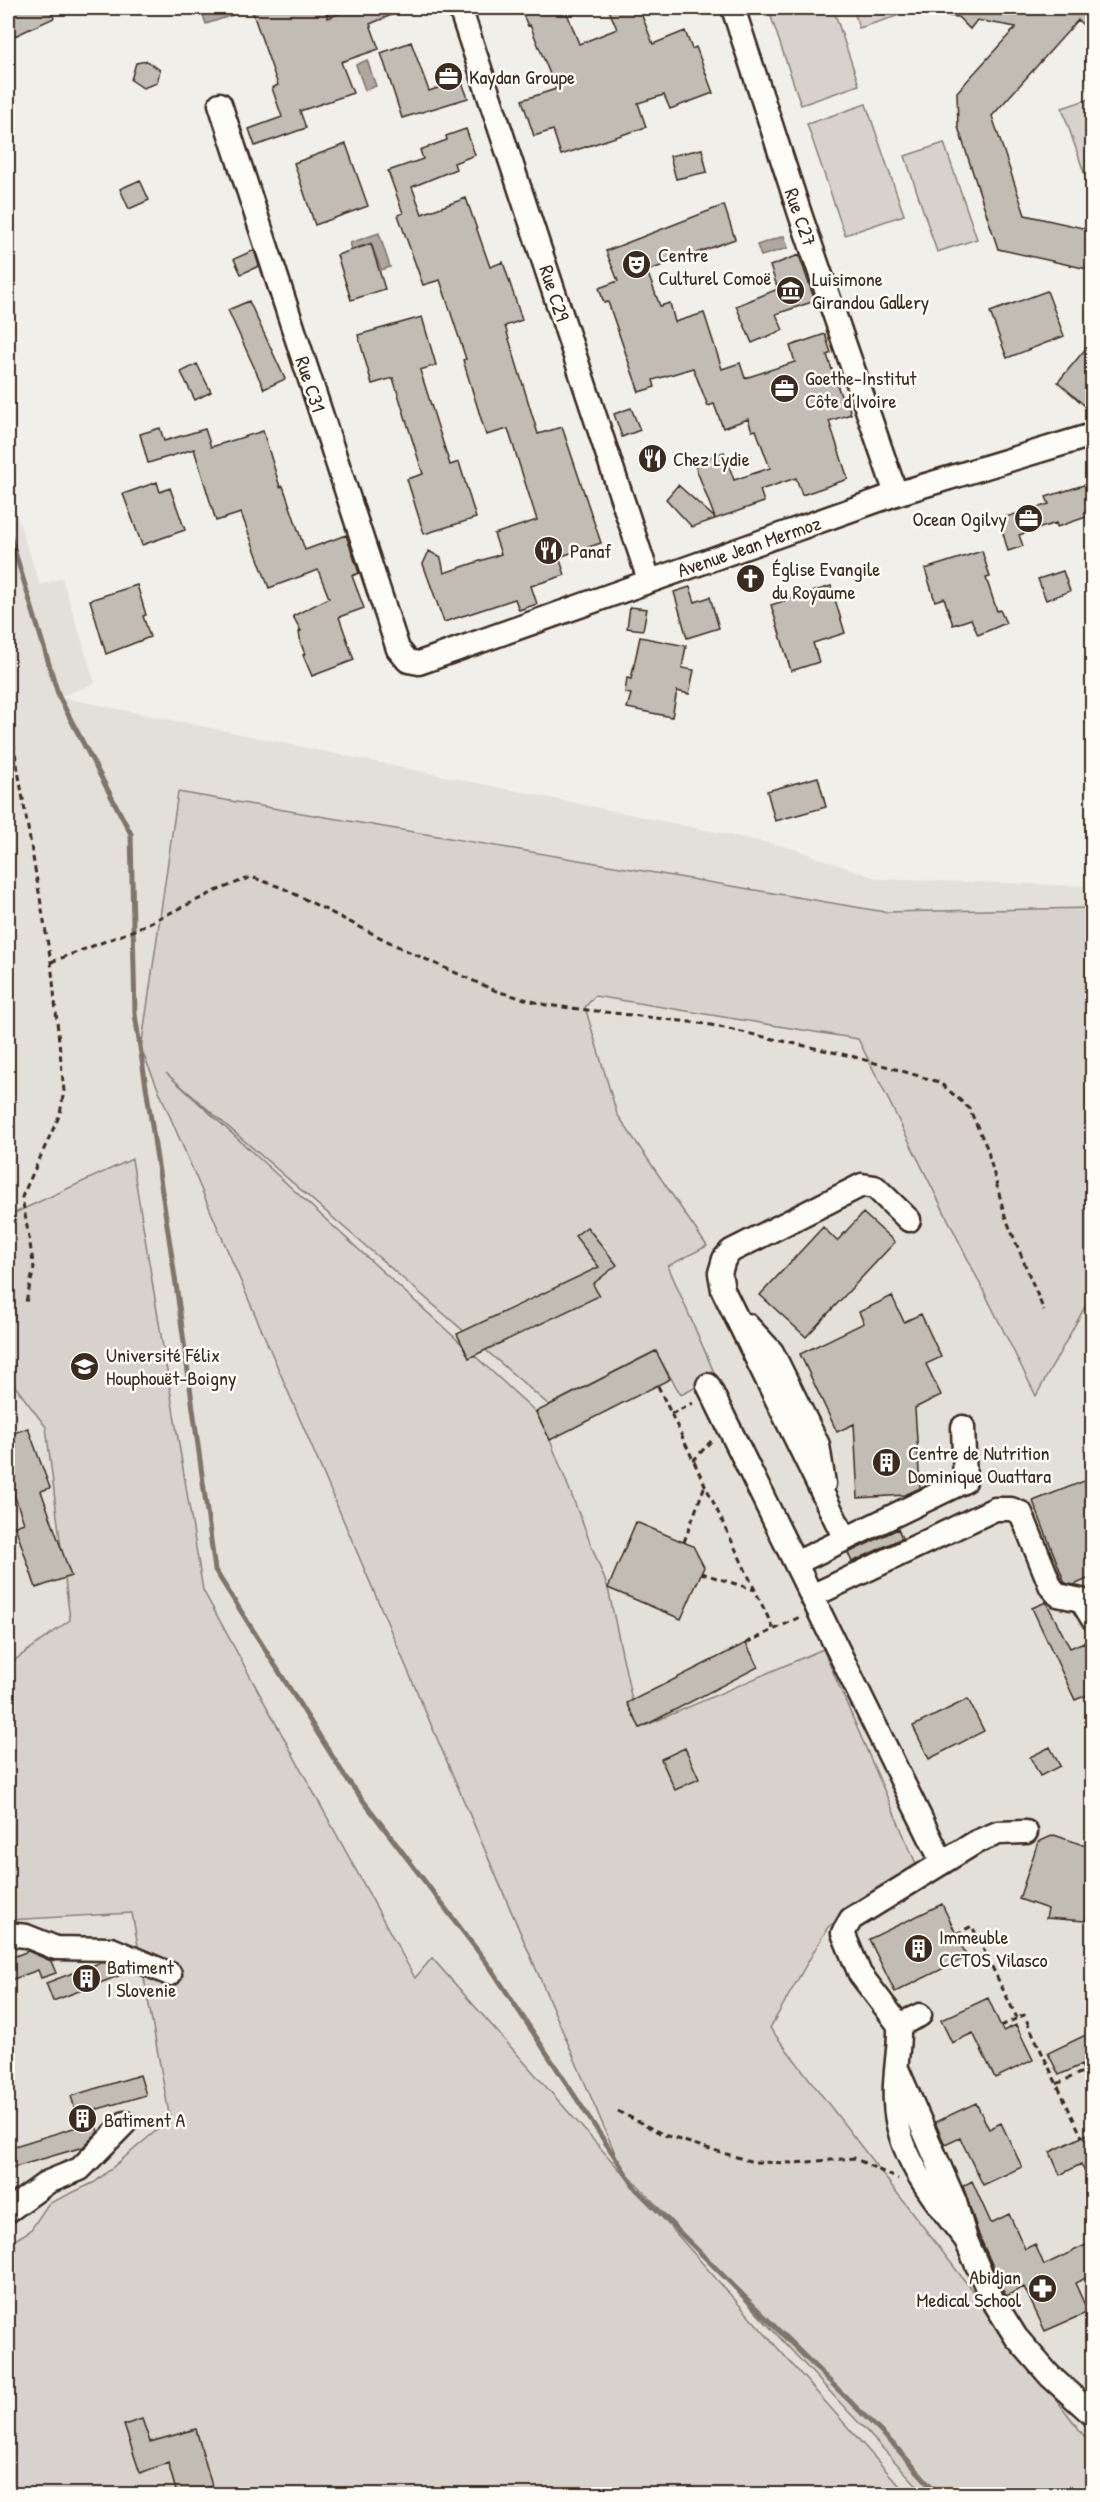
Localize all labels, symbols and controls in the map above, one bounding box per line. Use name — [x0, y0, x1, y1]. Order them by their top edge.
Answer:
office icon: Kaydan Groupe — [432, 60, 464, 92]
place label: Kaydan Groupe — [469, 63, 575, 90]
street label: Rue C27 — [778, 184, 824, 250]
place label: Centre Culturel Comoë — [658, 241, 771, 291]
theatre icon: Centre Culturel Comoë — [621, 249, 653, 281]
street label: Rue C29 — [533, 262, 577, 324]
place label: Luisimone Girandou Gallery — [812, 265, 929, 315]
museum icon: Luisimone Girandou Gallery — [775, 274, 807, 306]
street label: Rue C31 — [289, 353, 333, 415]
place label: Goethe-Institut Côte d’Ivoire — [805, 364, 918, 414]
office icon: Goethe-Institut Côte d’Ivoire — [768, 372, 800, 404]
restaurant icon: Chez Lydie — [636, 442, 668, 474]
place label: Chez Lydie — [673, 445, 750, 472]
office icon: Ocean Ogilvy — [1012, 502, 1044, 534]
place label: Ocean Ogilvy — [912, 505, 1007, 532]
street label: Avenue Jean Mermoz — [674, 509, 825, 583]
restaurant icon: Panaf — [533, 534, 565, 566]
place label: Panaf — [570, 537, 612, 564]
place label: Église Evangile du Royaume — [772, 555, 880, 605]
church icon: Église Evangile du Royaume — [735, 563, 767, 595]
place label: Université Félix Houphouët-Boigny — [106, 1341, 236, 1391]
school or university icon: Université Félix Houphouët-Boigny — [69, 1350, 101, 1382]
place label: Centre de Nutrition Dominique Ouattara — [908, 1439, 1051, 1489]
building icon: Centre de Nutrition Dominique Ouattara — [871, 1447, 903, 1479]
place label: Immeuble CCTOS Vilasco — [939, 1923, 1048, 1973]
building icon: Immeuble CCTOS Vilasco — [902, 1932, 934, 1964]
place label: Batiment I Slovenie — [107, 1953, 176, 2003]
building icon: Batiment I Slovenie — [70, 1962, 102, 1994]
building icon: Batiment A — [67, 2103, 99, 2135]
place label: Batiment A — [104, 2106, 185, 2133]
place label: Abidjan Medical School — [917, 2263, 1022, 2313]
pharmacy icon: Abidjan Medical School — [1026, 2272, 1058, 2304]

